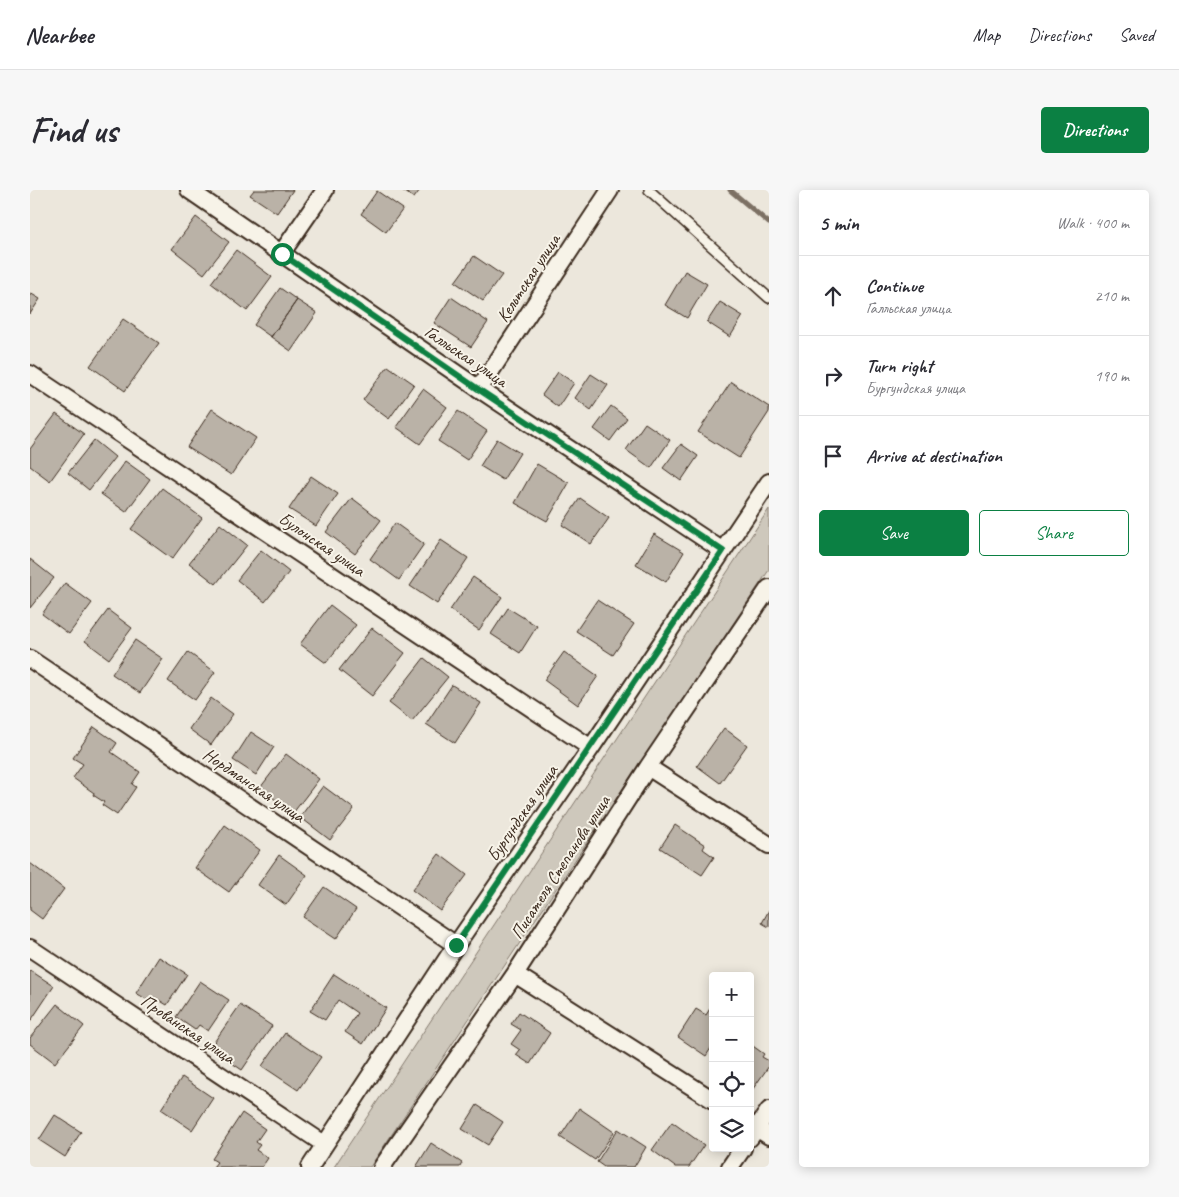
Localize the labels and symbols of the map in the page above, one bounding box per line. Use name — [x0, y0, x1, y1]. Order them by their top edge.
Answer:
street label: Кельтская улица — [491, 229, 565, 326]
route start — [271, 243, 294, 266]
street label: Галльская улица — [420, 320, 513, 393]
street label: Булонская улица — [275, 507, 370, 582]
street label: Нордманская улица — [199, 743, 310, 828]
street label: Бургундская улица — [482, 760, 563, 865]
street label: Писателя Степанова улица — [505, 790, 616, 943]
route end — [445, 934, 468, 957]
street label: Прованская улица — [137, 989, 240, 1069]

